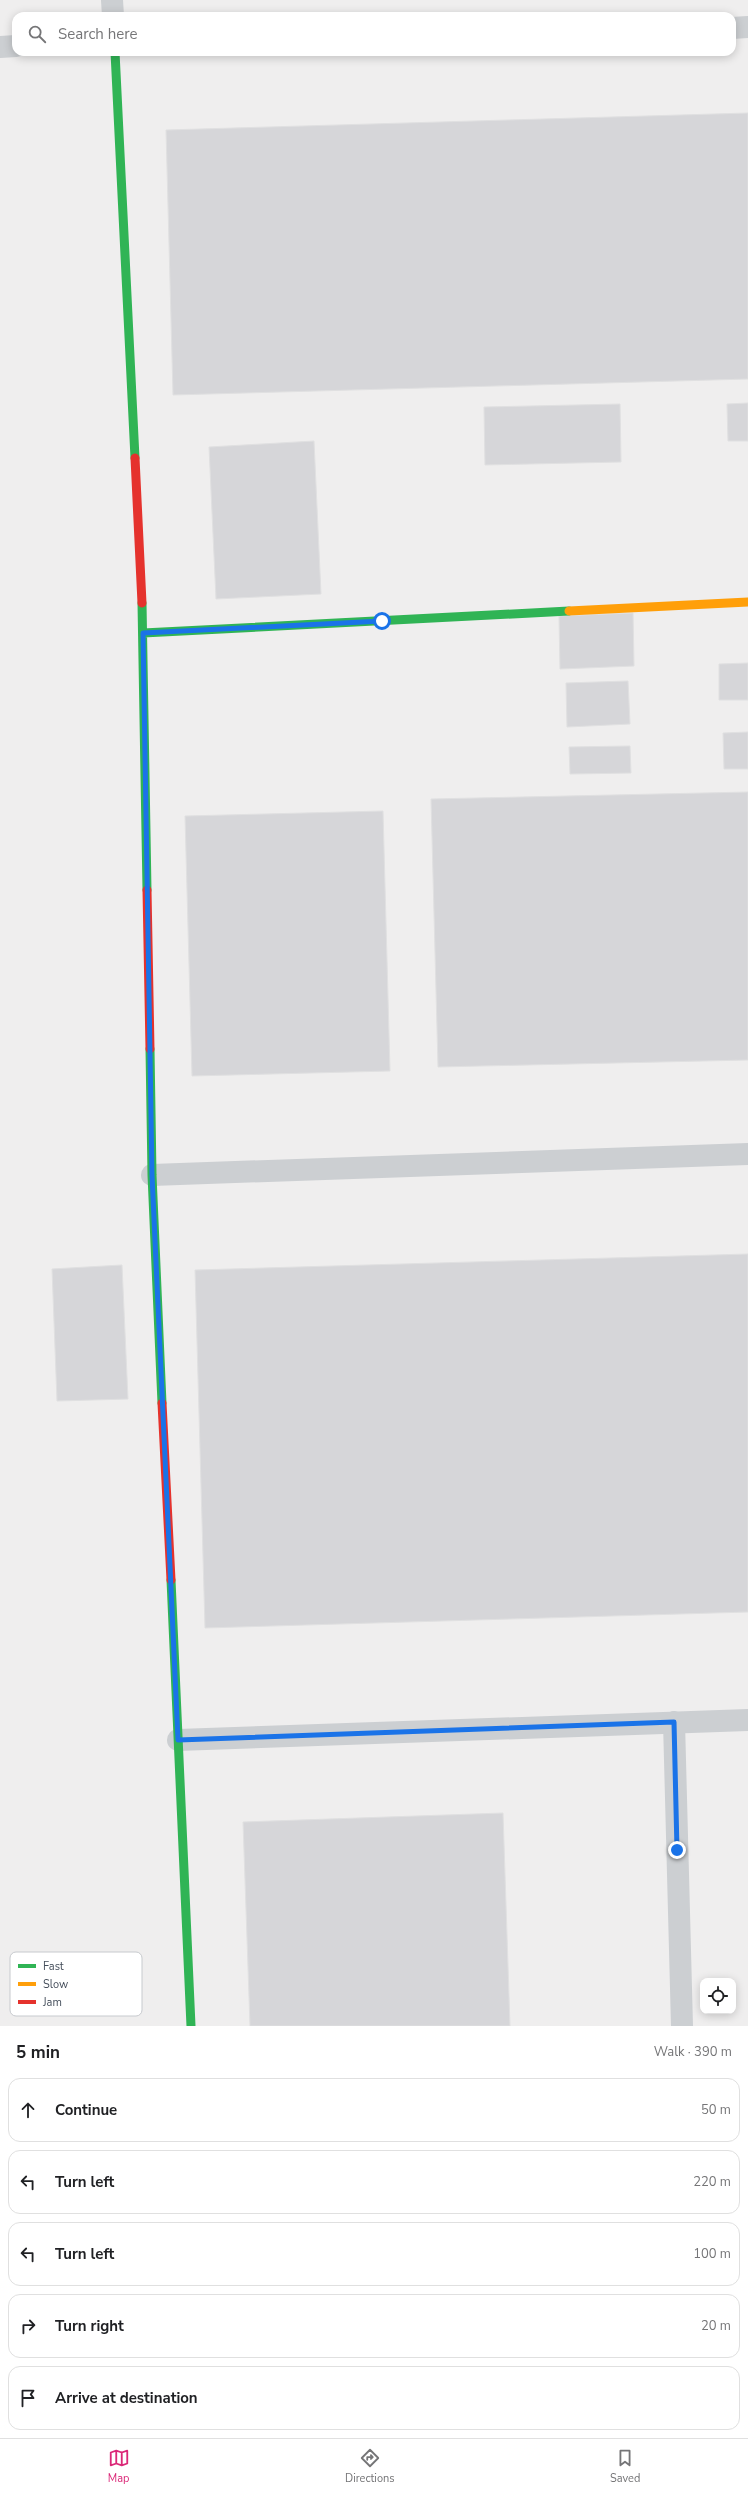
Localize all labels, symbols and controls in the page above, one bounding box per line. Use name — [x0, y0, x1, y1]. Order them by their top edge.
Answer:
search box — [12, 12, 736, 56]
icon: search — [26, 23, 48, 45]
text: Search here — [58, 24, 138, 44]
route start — [373, 612, 391, 630]
route end — [668, 1841, 686, 1859]
legend — [10, 1952, 142, 2016]
text: Fast — [43, 1959, 64, 1974]
text: Slow — [43, 1977, 68, 1992]
map controls — [700, 1978, 736, 2014]
button: locate — [700, 1978, 736, 2014]
text: Jam — [42, 1995, 62, 2010]
text: 5 min — [16, 2041, 60, 2064]
text: Walk · 390 m — [654, 2043, 732, 2061]
icon: ahead — [17, 2099, 39, 2121]
text: Continue — [55, 2100, 117, 2120]
text: 50 m — [701, 2101, 731, 2119]
icon: left — [17, 2171, 39, 2193]
text: Turn left — [55, 2172, 114, 2192]
text: 220 m — [693, 2173, 731, 2191]
icon: left — [17, 2243, 39, 2265]
text: Turn left — [55, 2244, 114, 2264]
text: 100 m — [693, 2245, 731, 2263]
icon: right — [17, 2315, 39, 2337]
text: Turn right — [55, 2316, 124, 2336]
text: 20 m — [701, 2317, 731, 2335]
icon: arrive — [17, 2387, 39, 2409]
text: Arrive at destination — [55, 2388, 198, 2408]
tab: Map — [108, 2447, 130, 2486]
tab: Directions — [345, 2447, 395, 2486]
tab: Saved — [610, 2447, 640, 2486]

